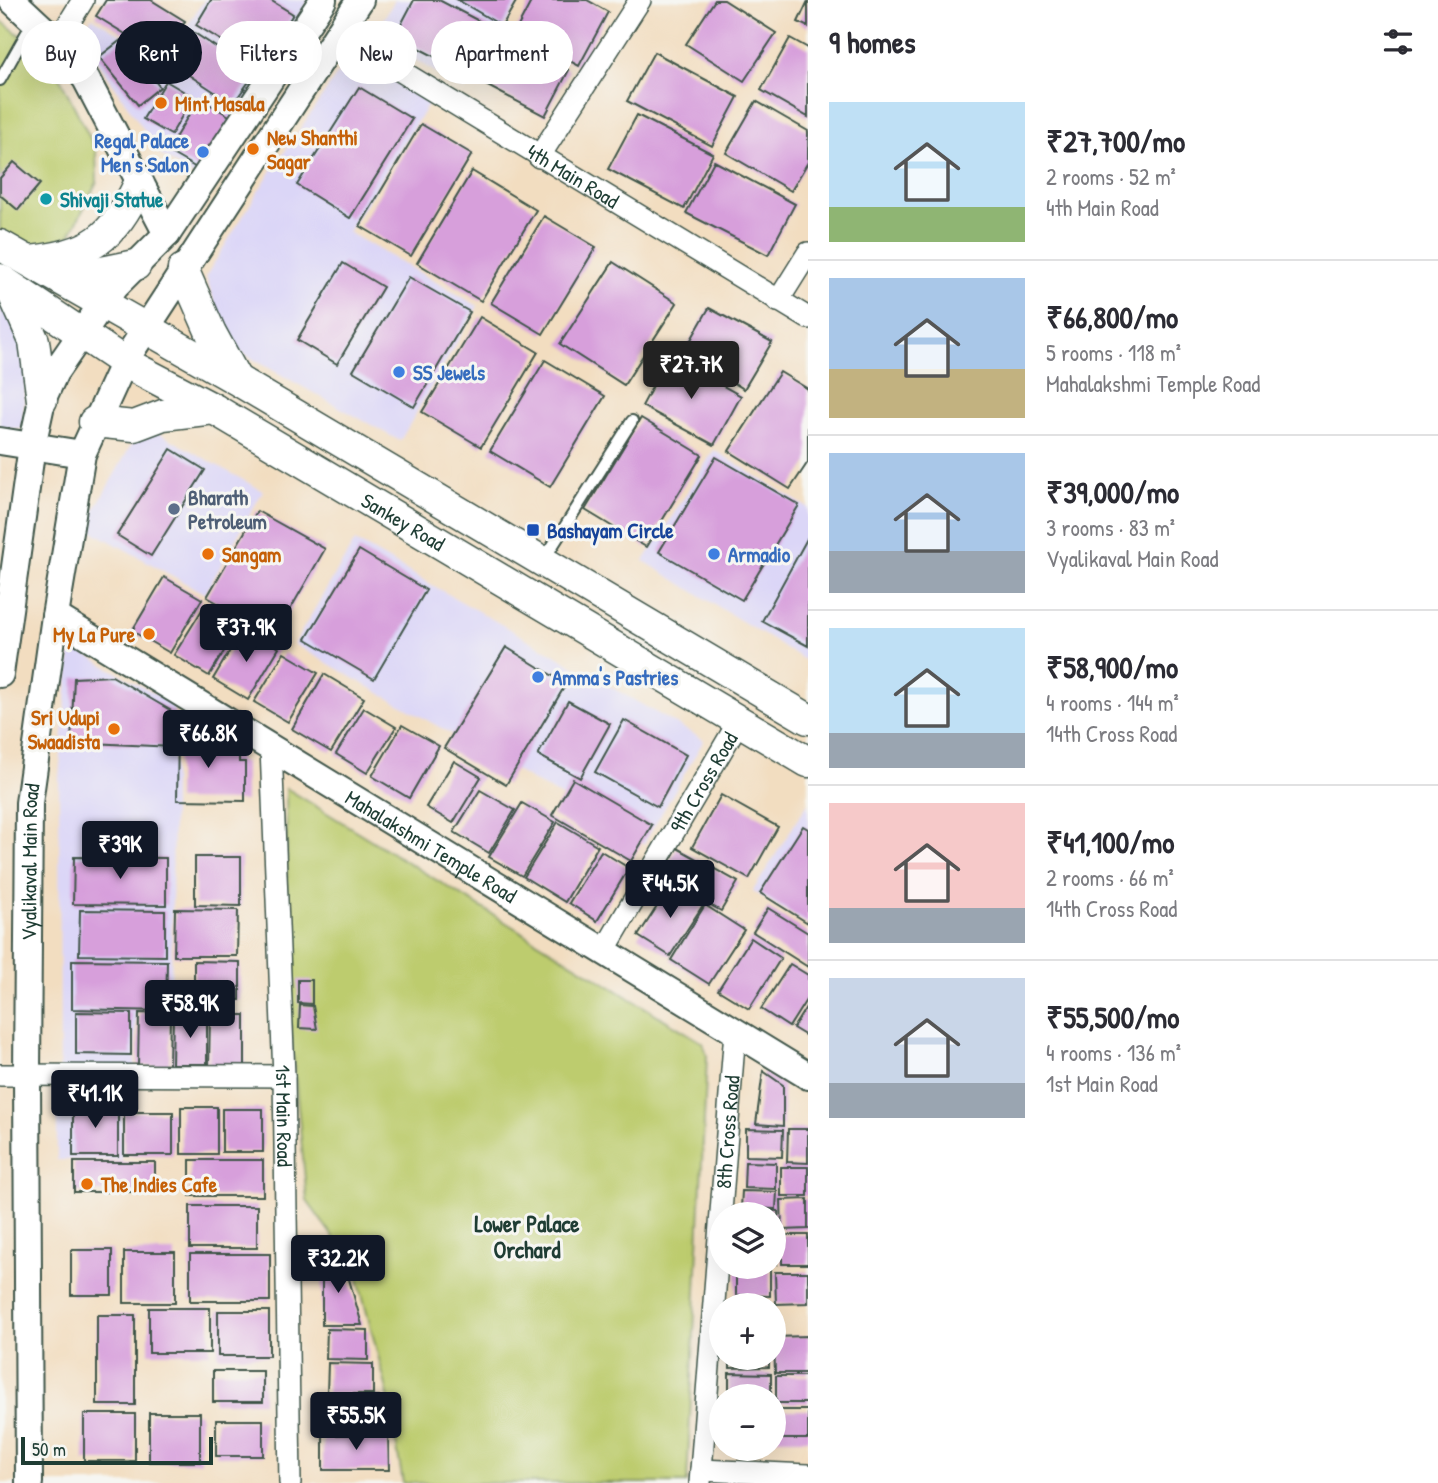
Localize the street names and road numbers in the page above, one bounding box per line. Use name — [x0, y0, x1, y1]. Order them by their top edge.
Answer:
street label: 4th Main Road — [522, 136, 625, 215]
street label: Sankey Road — [356, 485, 451, 558]
street label: 9th Cross Road — [662, 726, 744, 838]
street label: Vyalikaval Main Road — [13, 781, 46, 941]
street label: Mahalakshmi Temple Road — [340, 782, 522, 909]
street label: 1st Main Road — [269, 1064, 300, 1167]
street label: 8th Cross Road — [708, 1074, 746, 1190]

